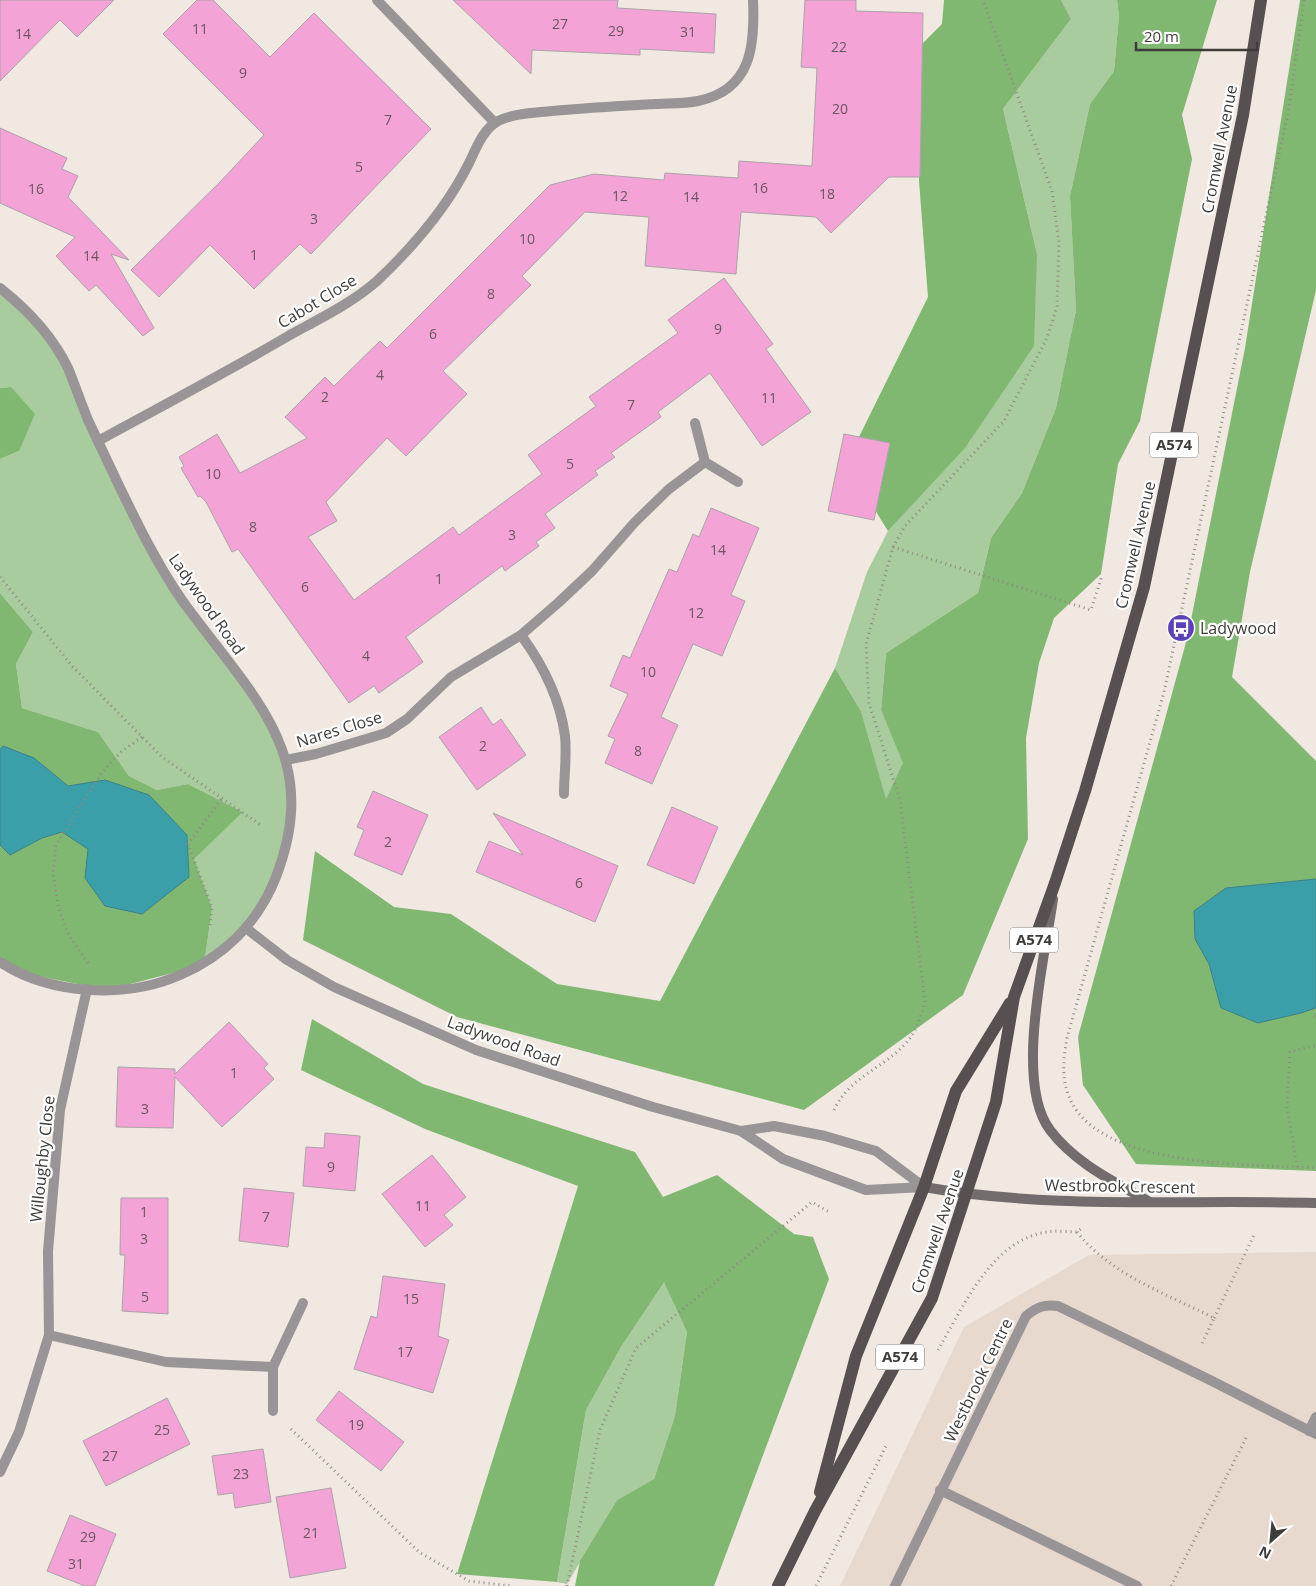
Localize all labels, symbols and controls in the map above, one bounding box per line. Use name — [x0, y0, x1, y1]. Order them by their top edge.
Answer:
house number: 27 — [552, 14, 568, 33]
house number: 11 — [192, 19, 208, 38]
scale bar — [1136, 20, 1257, 52]
house number: 29 — [608, 21, 624, 40]
house number: 31 — [680, 22, 696, 41]
house number: 14 — [15, 24, 31, 43]
text: 20 m — [1144, 26, 1179, 46]
house number: 22 — [831, 37, 847, 56]
house number: 9 — [239, 63, 247, 82]
street label: Cromwell Avenue — [1196, 83, 1242, 215]
house number: 20 — [832, 99, 848, 118]
house number: 7 — [384, 110, 392, 129]
house number: 5 — [355, 157, 363, 176]
house number: 16 — [752, 178, 768, 197]
house number: 16 — [28, 179, 44, 198]
house number: 18 — [819, 184, 835, 203]
house number: 12 — [612, 186, 628, 205]
house number: 14 — [683, 187, 699, 206]
house number: 3 — [310, 209, 318, 228]
house number: 10 — [519, 229, 535, 248]
house number: 1 — [250, 245, 258, 264]
house number: 14 — [83, 246, 99, 265]
street label: Cabot Close — [273, 269, 361, 333]
house number: 8 — [487, 284, 495, 303]
house number: 9 — [714, 319, 722, 338]
house number: 6 — [429, 324, 437, 343]
house number: 4 — [376, 365, 384, 384]
house number: 2 — [321, 387, 329, 406]
house number: 11 — [761, 388, 777, 407]
house number: 7 — [627, 395, 635, 414]
road number: A574 — [1150, 432, 1198, 458]
house number: 5 — [566, 454, 574, 473]
house number: 10 — [205, 464, 221, 483]
street label: Cromwell Avenue — [1110, 479, 1160, 611]
house number: 8 — [249, 517, 257, 536]
house number: 3 — [508, 525, 516, 544]
house number: 14 — [710, 540, 726, 559]
street label: Ladywood Road — [164, 549, 250, 659]
house number: 1 — [435, 569, 443, 588]
house number: 6 — [301, 577, 309, 596]
house number: 12 — [688, 603, 704, 622]
bus stop icon: Ladywood — [1166, 613, 1196, 643]
place label: Ladywood — [1200, 617, 1276, 639]
house number: 4 — [362, 646, 370, 665]
house number: 10 — [640, 662, 656, 681]
street label: Nares Close — [293, 706, 385, 752]
house number: 2 — [479, 736, 487, 755]
house number: 8 — [634, 741, 642, 760]
house number: 2 — [384, 832, 392, 851]
house number: 6 — [575, 873, 583, 892]
road number: A574 — [1010, 928, 1058, 952]
street label: Ladywood Road — [444, 1010, 564, 1072]
house number: 1 — [230, 1063, 238, 1082]
street label: Willoughby Close — [24, 1095, 60, 1223]
house number: 3 — [141, 1099, 149, 1118]
house number: 9 — [327, 1157, 335, 1176]
street label: Cromwell Avenue — [905, 1166, 969, 1296]
street label: Westbrook Crescent — [1045, 1174, 1196, 1198]
house number: 11 — [415, 1196, 431, 1215]
house number: 1 — [140, 1202, 148, 1221]
house number: 7 — [262, 1207, 270, 1226]
house number: 3 — [140, 1229, 148, 1248]
house number: 5 — [141, 1287, 149, 1306]
house number: 15 — [403, 1289, 419, 1308]
street label: Westbrook Centre — [938, 1314, 1018, 1446]
house number: 17 — [397, 1342, 413, 1361]
road number: A574 — [876, 1344, 924, 1370]
house number: 19 — [348, 1415, 364, 1434]
house number: 25 — [154, 1420, 170, 1439]
house number: 27 — [102, 1446, 118, 1465]
house number: 23 — [233, 1464, 249, 1483]
north arrow — [1246, 1516, 1296, 1566]
house number: 21 — [303, 1523, 319, 1542]
house number: 29 — [80, 1527, 96, 1546]
text: N — [1255, 1542, 1274, 1564]
house number: 31 — [68, 1554, 84, 1573]

